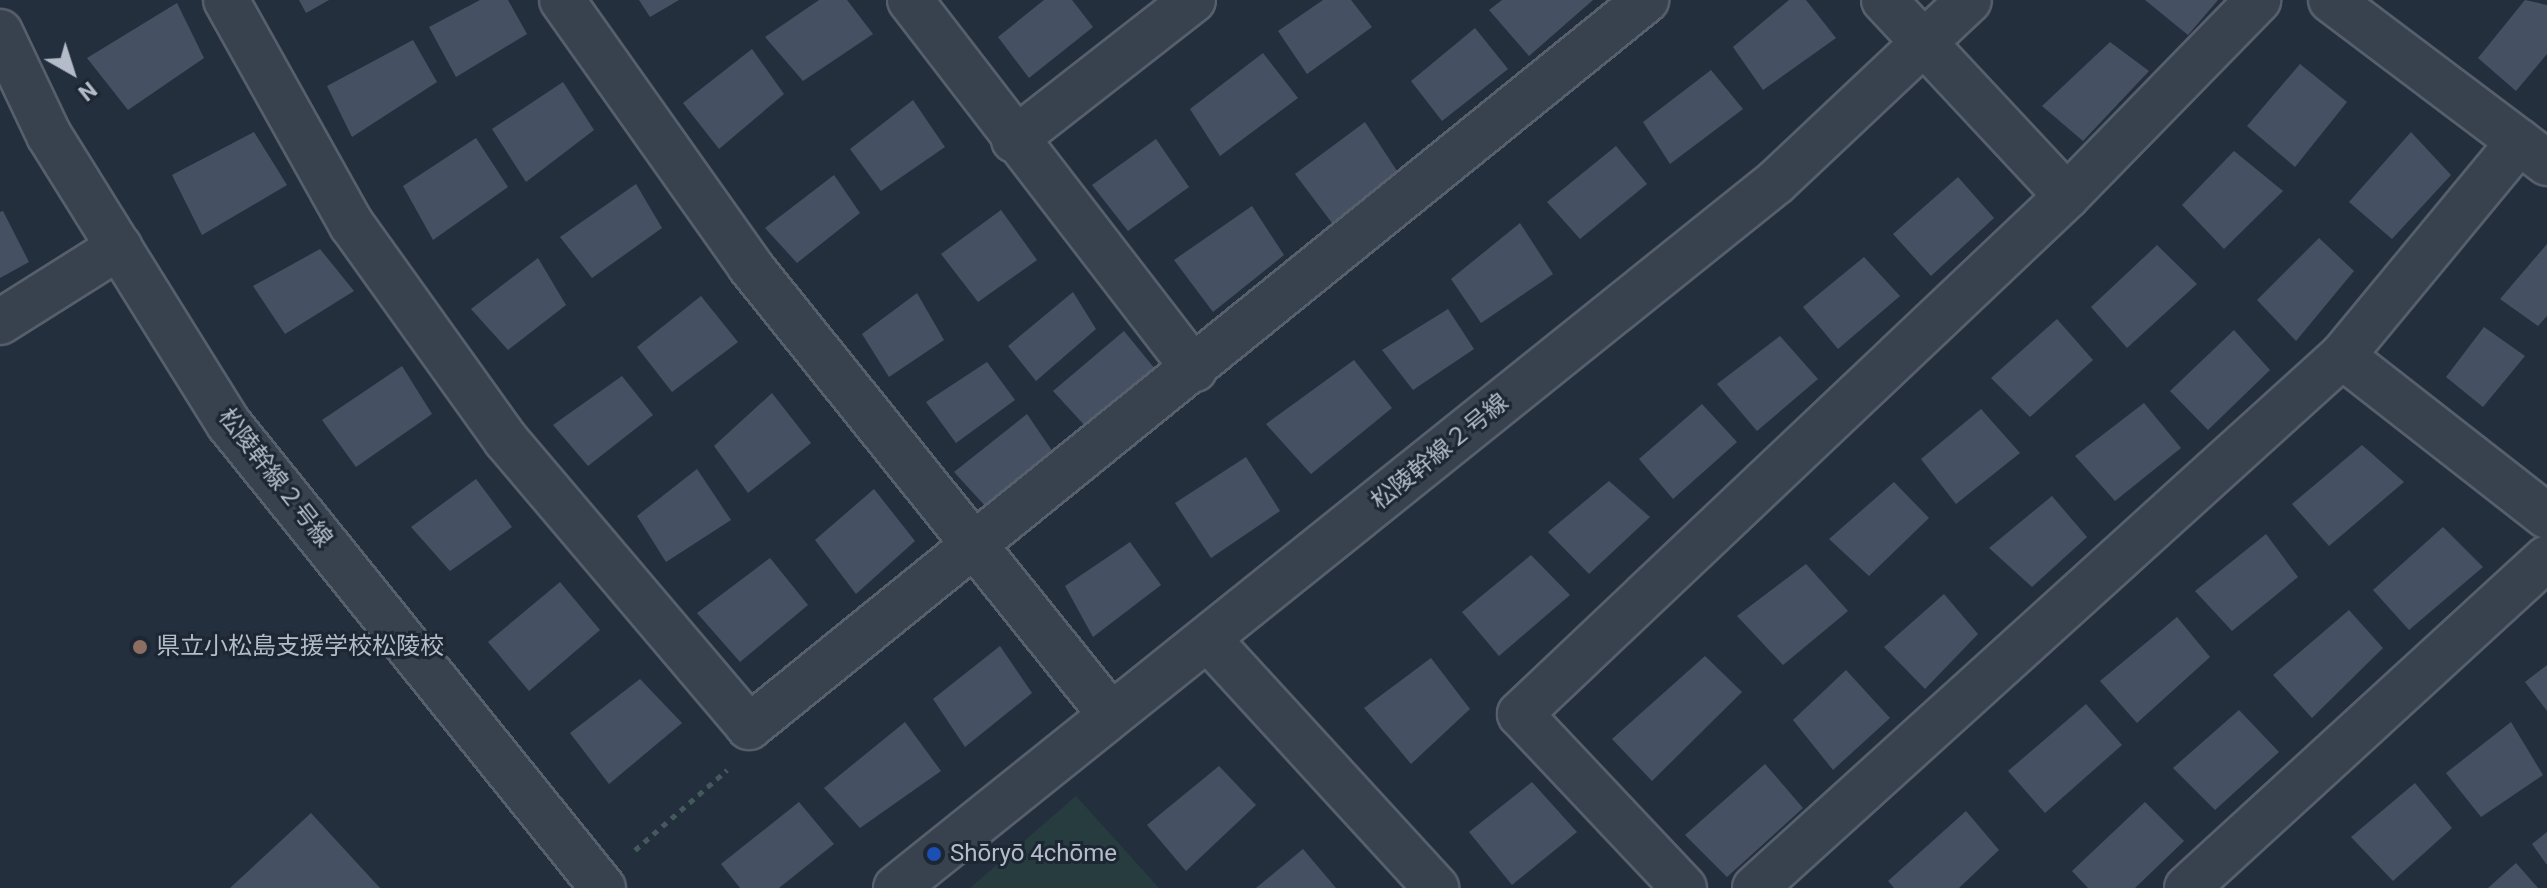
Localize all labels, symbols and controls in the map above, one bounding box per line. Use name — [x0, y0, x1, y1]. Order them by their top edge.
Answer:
north arrow — [32, 32, 112, 112]
text: N — [74, 76, 101, 106]
street label: 松陵幹線２号線 — [1366, 388, 1514, 516]
street label: 松陵幹線２号線 — [212, 403, 338, 553]
place label: 県立小松島支援学校松陵校 — [156, 633, 444, 661]
marker: 県立小松島支援学校松陵校 — [131, 638, 149, 656]
place label: Shōryō 4chōme — [950, 840, 1117, 868]
marker: Shōryō 4chōme — [925, 845, 943, 863]

